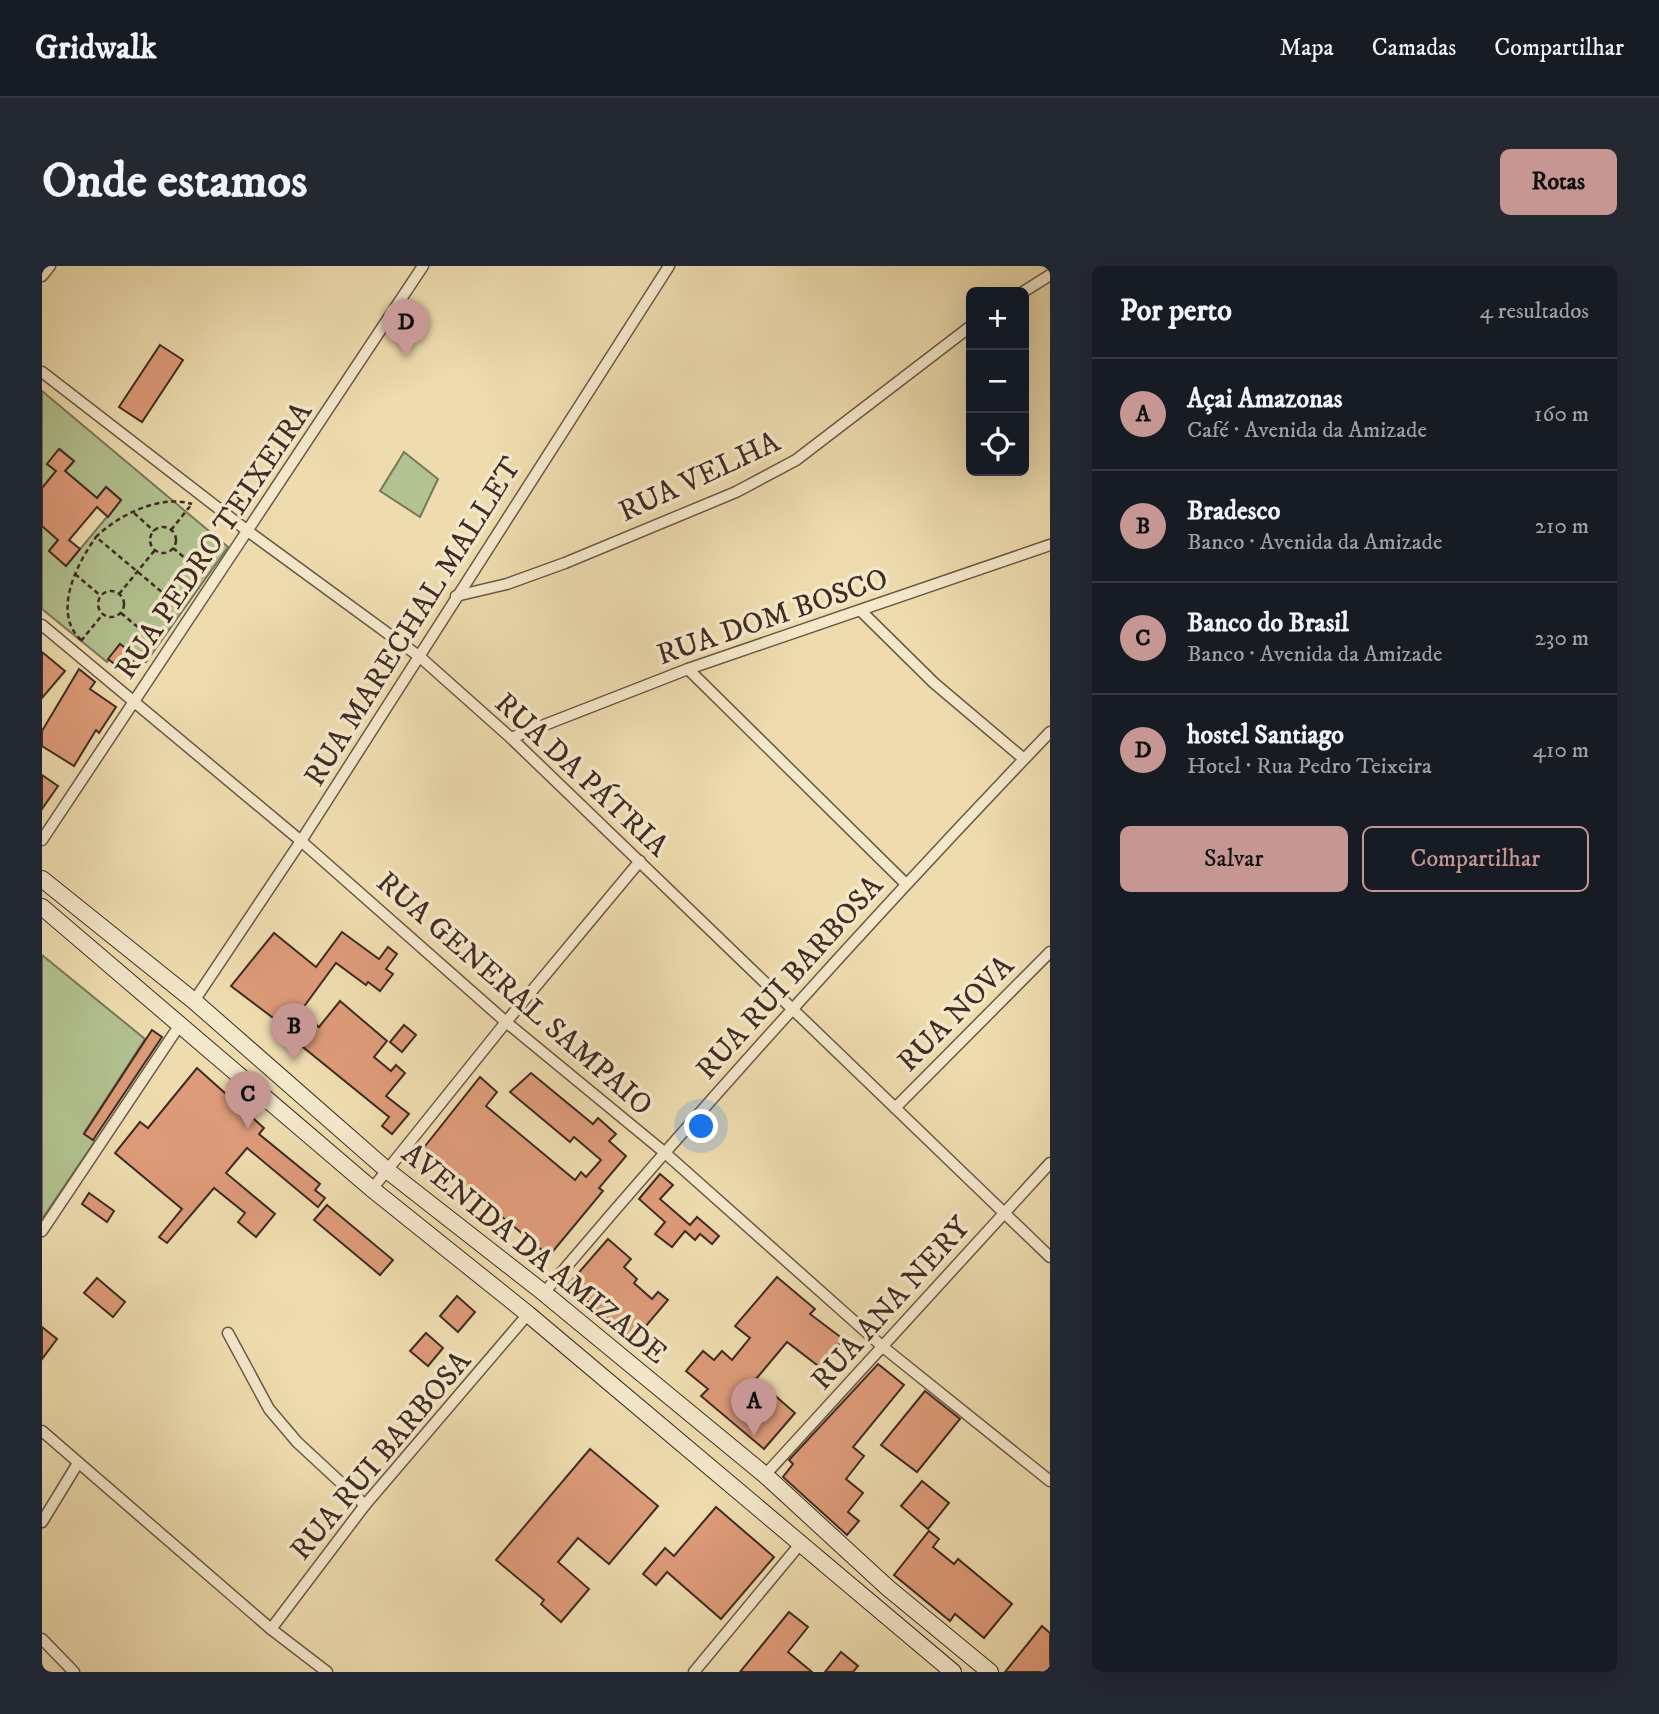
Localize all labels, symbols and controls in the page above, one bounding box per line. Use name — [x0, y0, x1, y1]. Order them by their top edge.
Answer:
text: Gridwalk — [35, 28, 157, 69]
text: Mapa — [1279, 33, 1334, 63]
text: Camadas — [1372, 33, 1456, 63]
text: Compartilhar — [1494, 33, 1624, 63]
button: Rotas — [1500, 149, 1617, 215]
text: Onde estamos — [42, 151, 307, 213]
map controls — [966, 287, 1029, 476]
button: + — [966, 287, 1029, 350]
text: Por perto — [1120, 293, 1232, 330]
text: 4 resultados — [1480, 297, 1589, 326]
pin: D — [383, 299, 429, 357]
button: − — [966, 350, 1029, 413]
text: Açai Amazonas — [1187, 383, 1342, 416]
street label: RUA PEDRO TEIXEIRA — [108, 394, 321, 686]
text: A — [1136, 400, 1150, 429]
text: 160 m — [1534, 400, 1589, 429]
button: locate — [966, 413, 1029, 476]
text: Café · Avenida da Amizade — [1187, 416, 1427, 445]
street label: RUA VELHA — [613, 424, 787, 531]
street label: RUA MARECHAL MALLET — [297, 450, 530, 793]
text: Bradesco — [1187, 495, 1280, 528]
text: B — [1136, 512, 1150, 541]
text: 210 m — [1535, 512, 1589, 541]
text: Banco · Avenida da Amizade — [1187, 528, 1442, 557]
street label: RUA DOM BOSCO — [652, 561, 893, 674]
text: Banco do Brasil — [1187, 607, 1349, 640]
text: C — [1135, 624, 1151, 653]
text: 230 m — [1535, 624, 1589, 653]
text: Banco · Avenida da Amizade — [1187, 640, 1442, 669]
street label: RUA DA PÁTRIA — [486, 684, 678, 866]
text: hostel Santiago — [1187, 719, 1344, 752]
text: D — [1134, 736, 1152, 765]
text: 410 m — [1533, 736, 1589, 765]
text: Hotel · Rua Pedro Teixeira — [1187, 752, 1432, 781]
button: Salvar — [1120, 826, 1348, 892]
button: Compartilhar — [1362, 826, 1589, 892]
street label: RUA GENERAL SAMPAIO — [368, 864, 660, 1124]
street label: RUA RUI BARBOSA — [689, 868, 892, 1088]
street label: RUA NOVA — [890, 947, 1023, 1080]
pin: B — [271, 1003, 317, 1061]
pin: C — [225, 1071, 271, 1129]
your location — [684, 1109, 718, 1143]
street label: AVENIDA DA AMIZADE — [394, 1136, 674, 1373]
street label: RUA ANA NERY — [804, 1209, 979, 1398]
street label: RUA RUI BARBOSA — [283, 1343, 480, 1568]
pin: A — [731, 1378, 777, 1436]

